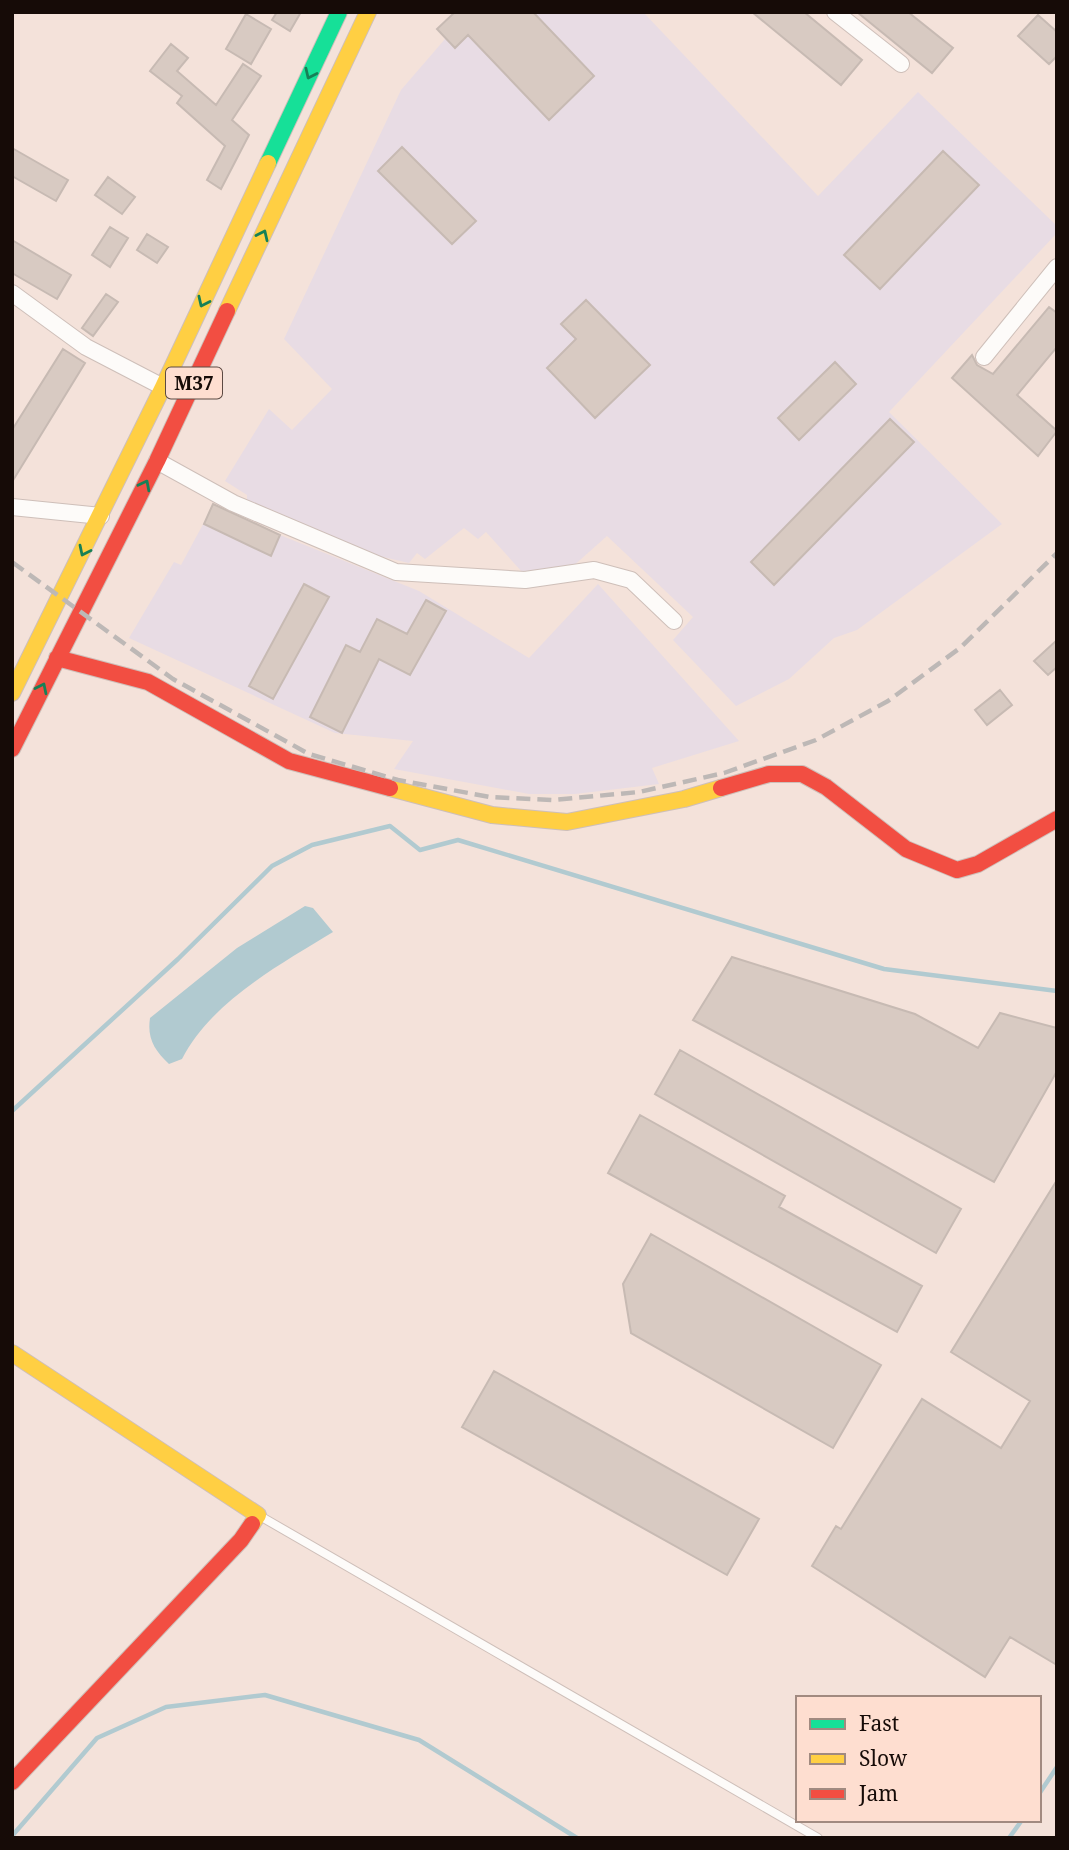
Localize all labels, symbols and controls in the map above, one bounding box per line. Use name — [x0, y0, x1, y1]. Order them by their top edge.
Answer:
one-way arrow — [305, 67, 319, 79]
one-way arrow — [255, 230, 269, 242]
one-way arrow — [197, 295, 211, 307]
road number: M37 — [166, 368, 222, 398]
one-way arrow — [137, 480, 151, 492]
one-way arrow — [78, 544, 92, 556]
one-way arrow — [34, 683, 48, 695]
legend — [796, 1696, 1041, 1822]
text: Fast — [859, 1709, 899, 1737]
text: Slow — [859, 1744, 908, 1772]
text: Jam — [858, 1779, 898, 1807]

